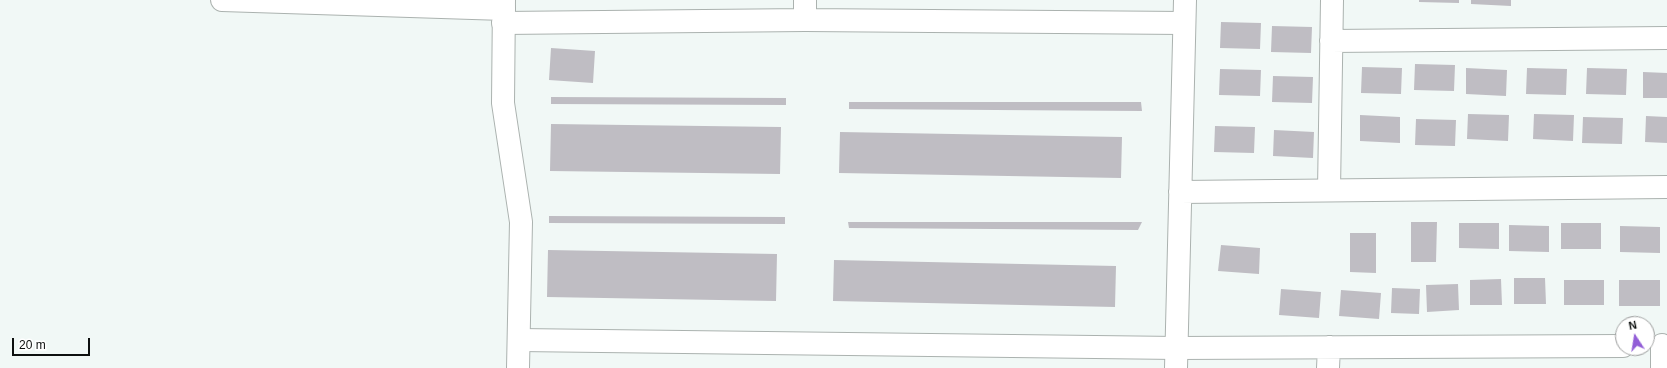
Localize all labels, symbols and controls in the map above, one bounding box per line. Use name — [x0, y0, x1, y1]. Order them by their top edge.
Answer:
north arrow — [1615, 316, 1655, 356]
text: N — [1628, 319, 1638, 332]
scale bar — [14, 330, 92, 356]
text: 20 m — [19, 338, 46, 352]

